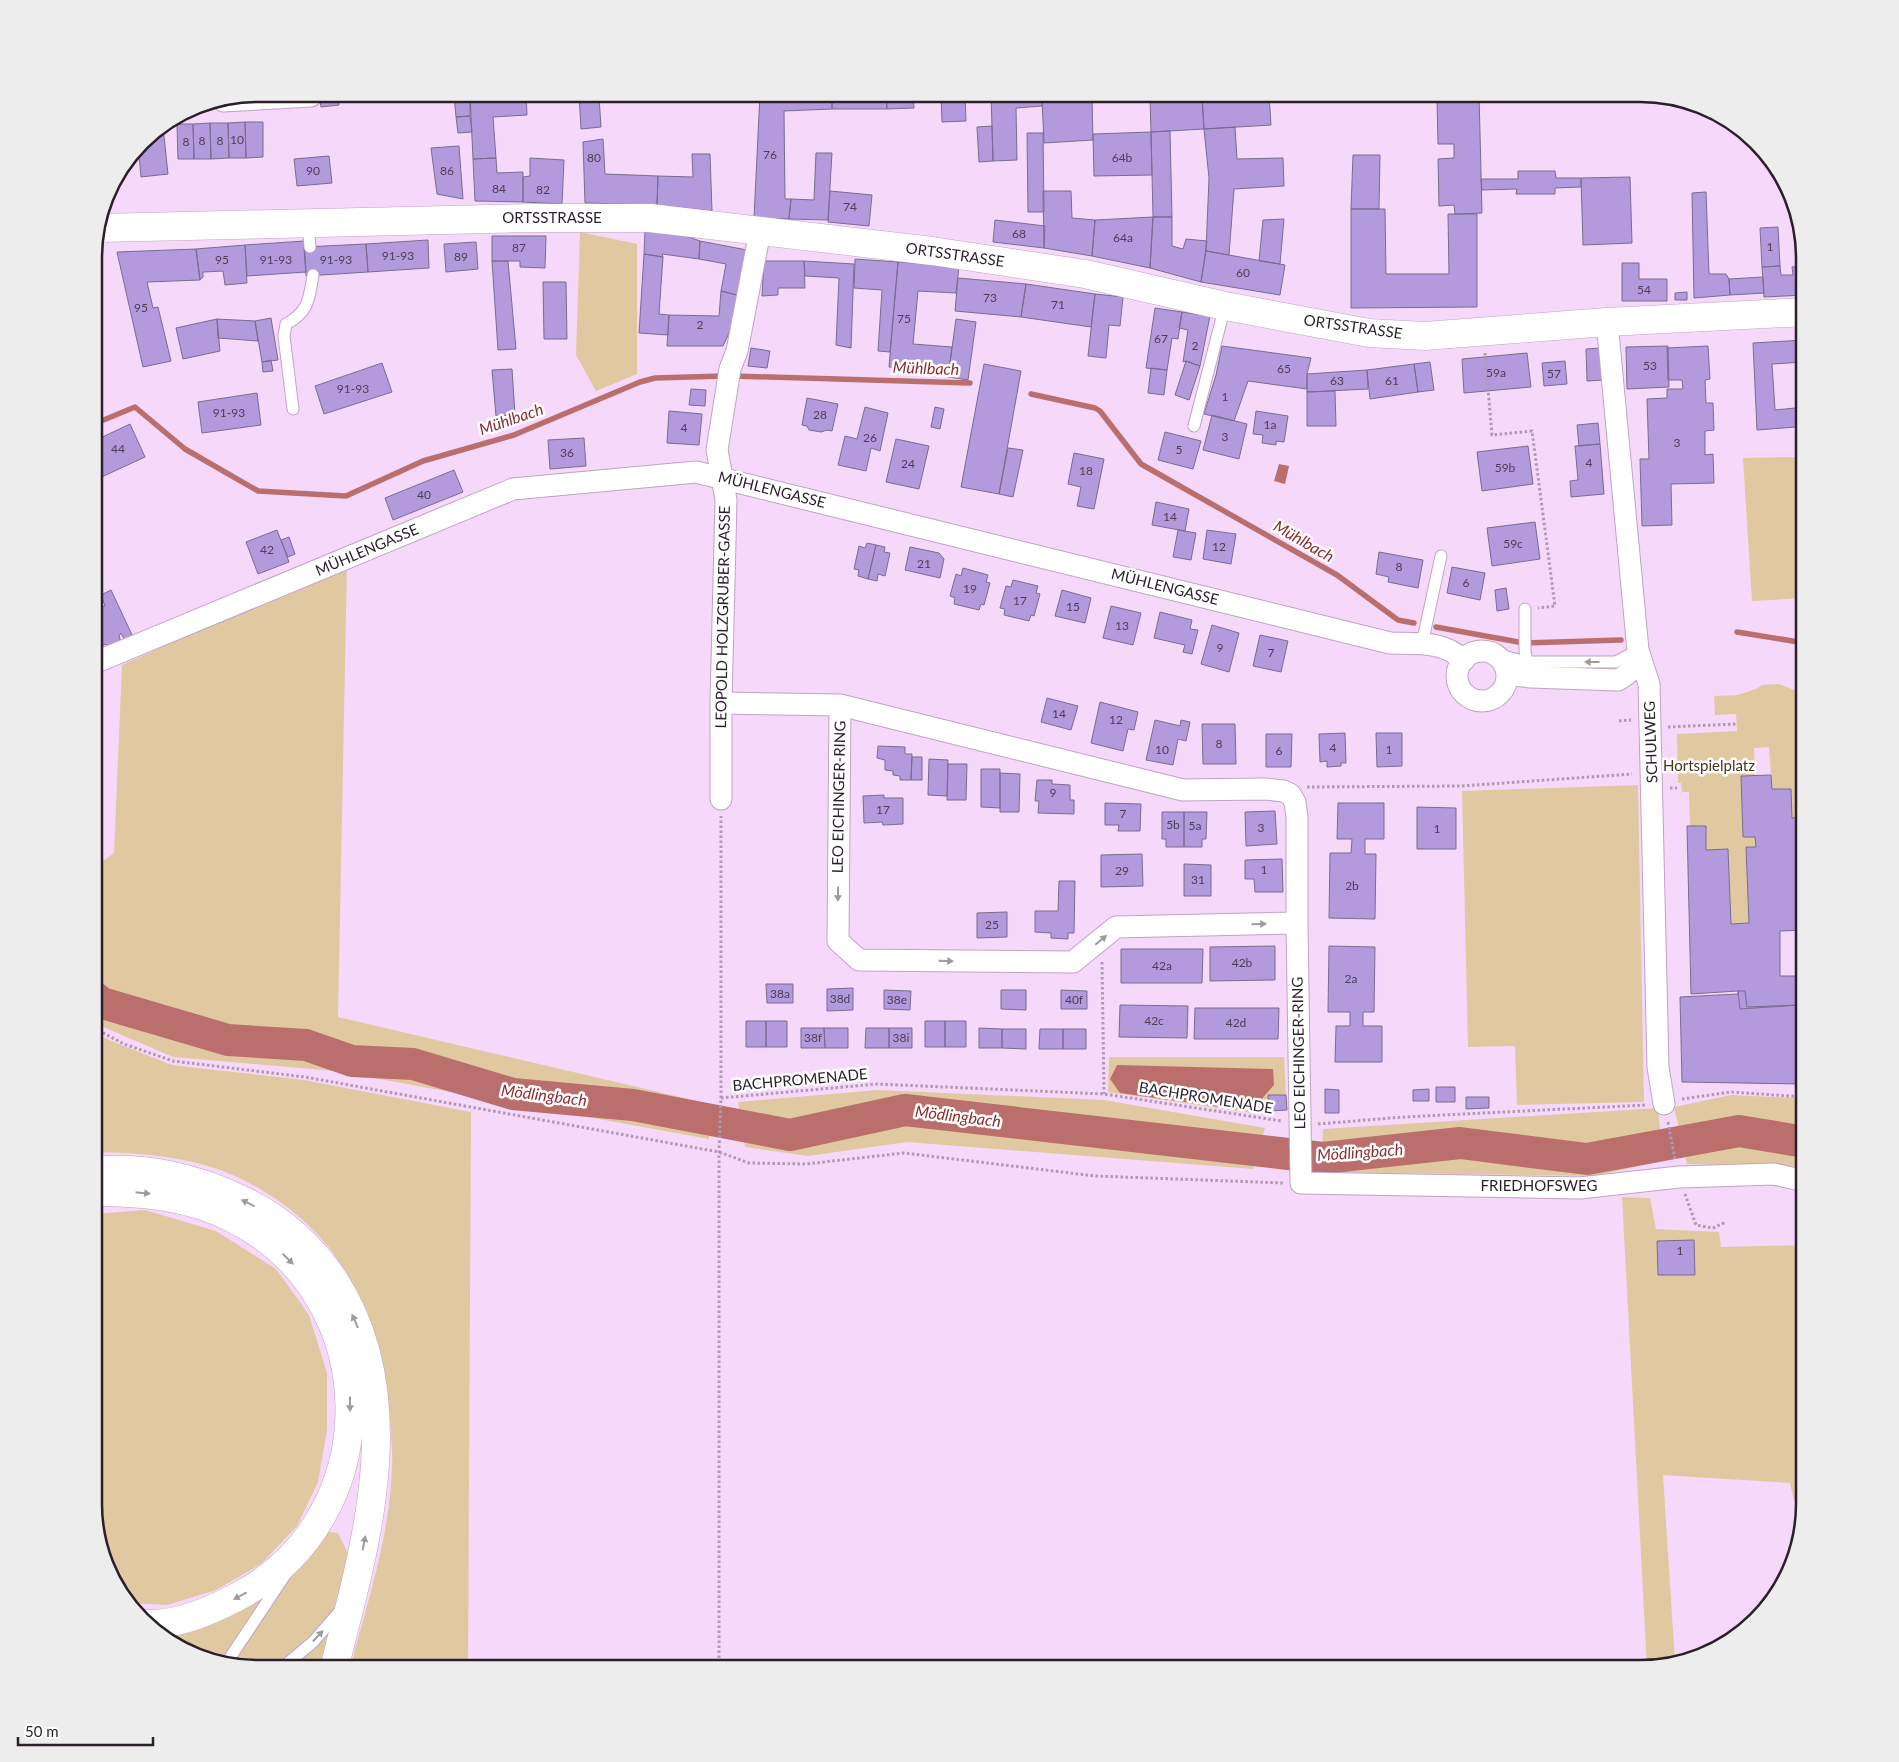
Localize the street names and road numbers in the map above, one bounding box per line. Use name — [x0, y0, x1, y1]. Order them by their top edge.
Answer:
street label: ORTSSTRASSE — [502, 208, 602, 226]
street label: ORTSSTRASSE — [905, 238, 1006, 270]
street label: ORTSSTRASSE — [1303, 310, 1404, 342]
street label: MÜHLENGASSE — [717, 467, 828, 511]
street label: LEOPOLD HOLZGRUBER-GASSE — [711, 506, 733, 728]
street label: MÜHLENGASSE — [312, 519, 421, 579]
street label: MÜHLENGASSE — [1110, 564, 1221, 608]
street label: SCHULWEG — [1640, 701, 1660, 783]
street label: LEO EICHINGER-RING — [828, 721, 848, 873]
street label: LEO EICHINGER-RING — [1288, 977, 1308, 1129]
street label: BACHPROMENADE — [732, 1064, 868, 1094]
street label: BACHPROMENADE — [1138, 1078, 1274, 1116]
street label: FRIEDHOFSWEG — [1481, 1176, 1597, 1194]

